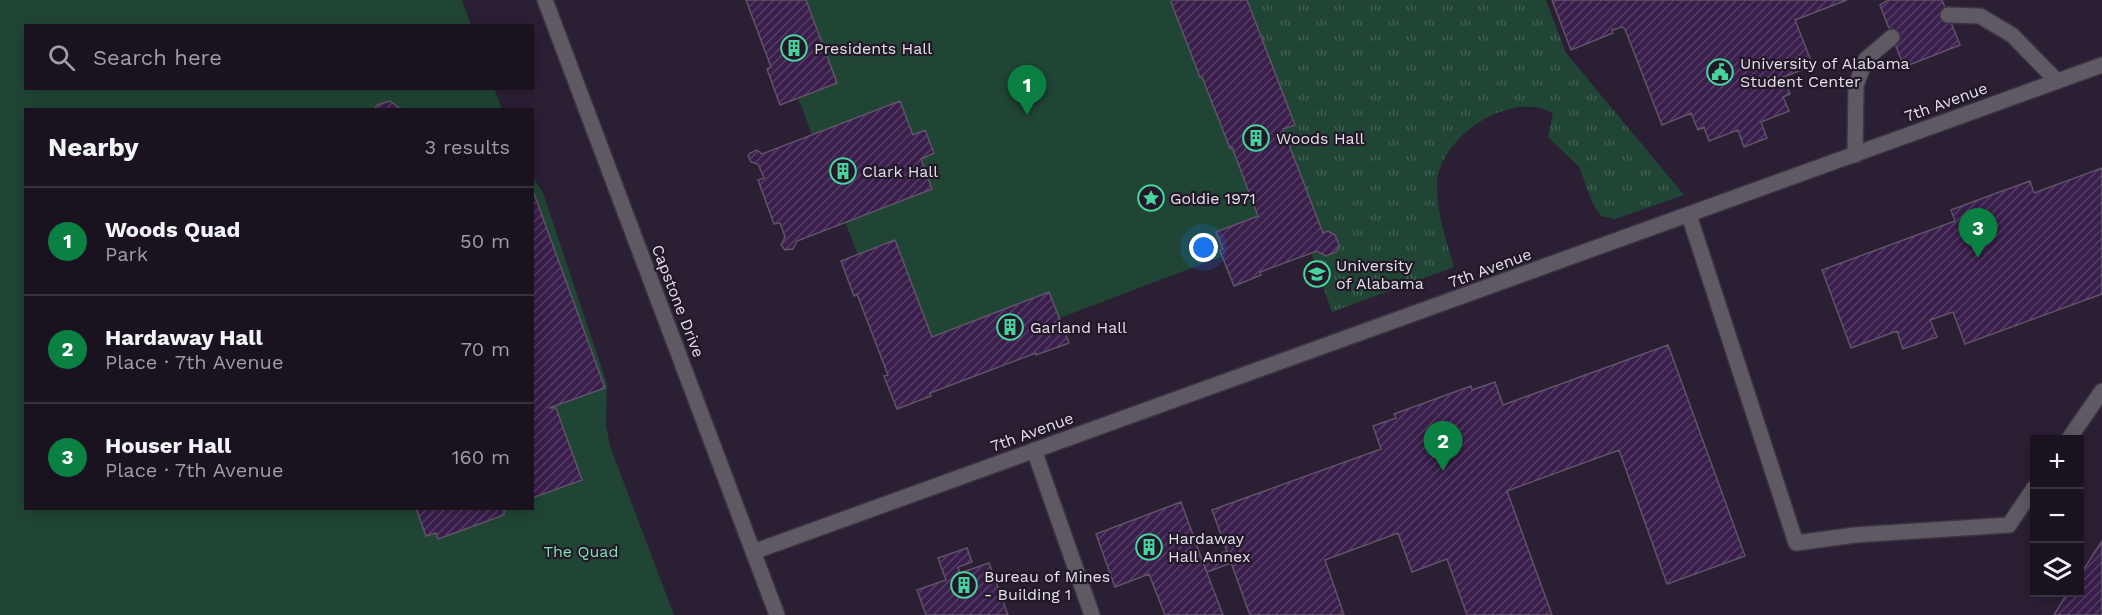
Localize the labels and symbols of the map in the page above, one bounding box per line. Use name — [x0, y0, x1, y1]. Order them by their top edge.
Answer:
building icon: Presidents Hall — [779, 33, 809, 63]
place label: Presidents Hall — [814, 39, 932, 58]
place label: University of Alabama Student Center — [1740, 54, 1910, 91]
public building icon: University of Alabama Student Center — [1705, 57, 1735, 87]
pin: 1 — [1008, 66, 1046, 115]
street label: 7th Avenue — [1902, 78, 1990, 126]
building icon: Woods Hall — [1241, 123, 1271, 153]
place label: Woods Hall — [1276, 129, 1365, 148]
building icon: Clark Hall — [828, 156, 858, 186]
place label: Clark Hall — [862, 162, 938, 181]
place icon: Goldie 1971 — [1136, 183, 1166, 213]
place label: Goldie 1971 — [1170, 189, 1256, 208]
pin: 3 — [1958, 208, 1998, 258]
your location — [1189, 233, 1218, 262]
street label: Capstone Drive — [648, 242, 708, 360]
street label: 7th Avenue — [1446, 244, 1534, 292]
place label: University of Alabama — [1336, 256, 1424, 293]
school or university icon: University of Alabama — [1302, 259, 1332, 289]
building icon: Garland Hall — [995, 312, 1025, 342]
place label: Garland Hall — [1030, 318, 1127, 337]
street label: 7th Avenue — [988, 408, 1076, 456]
pin: 2 — [1424, 422, 1462, 471]
place label: Hardaway Hall Annex — [1168, 529, 1251, 566]
building icon: Hardaway Hall Annex — [1134, 532, 1164, 562]
park label: The Quad — [544, 542, 618, 561]
place label: Bureau of Mines - Building 1 — [984, 567, 1110, 604]
building icon: Bureau of Mines - Building 1 — [949, 570, 979, 600]

